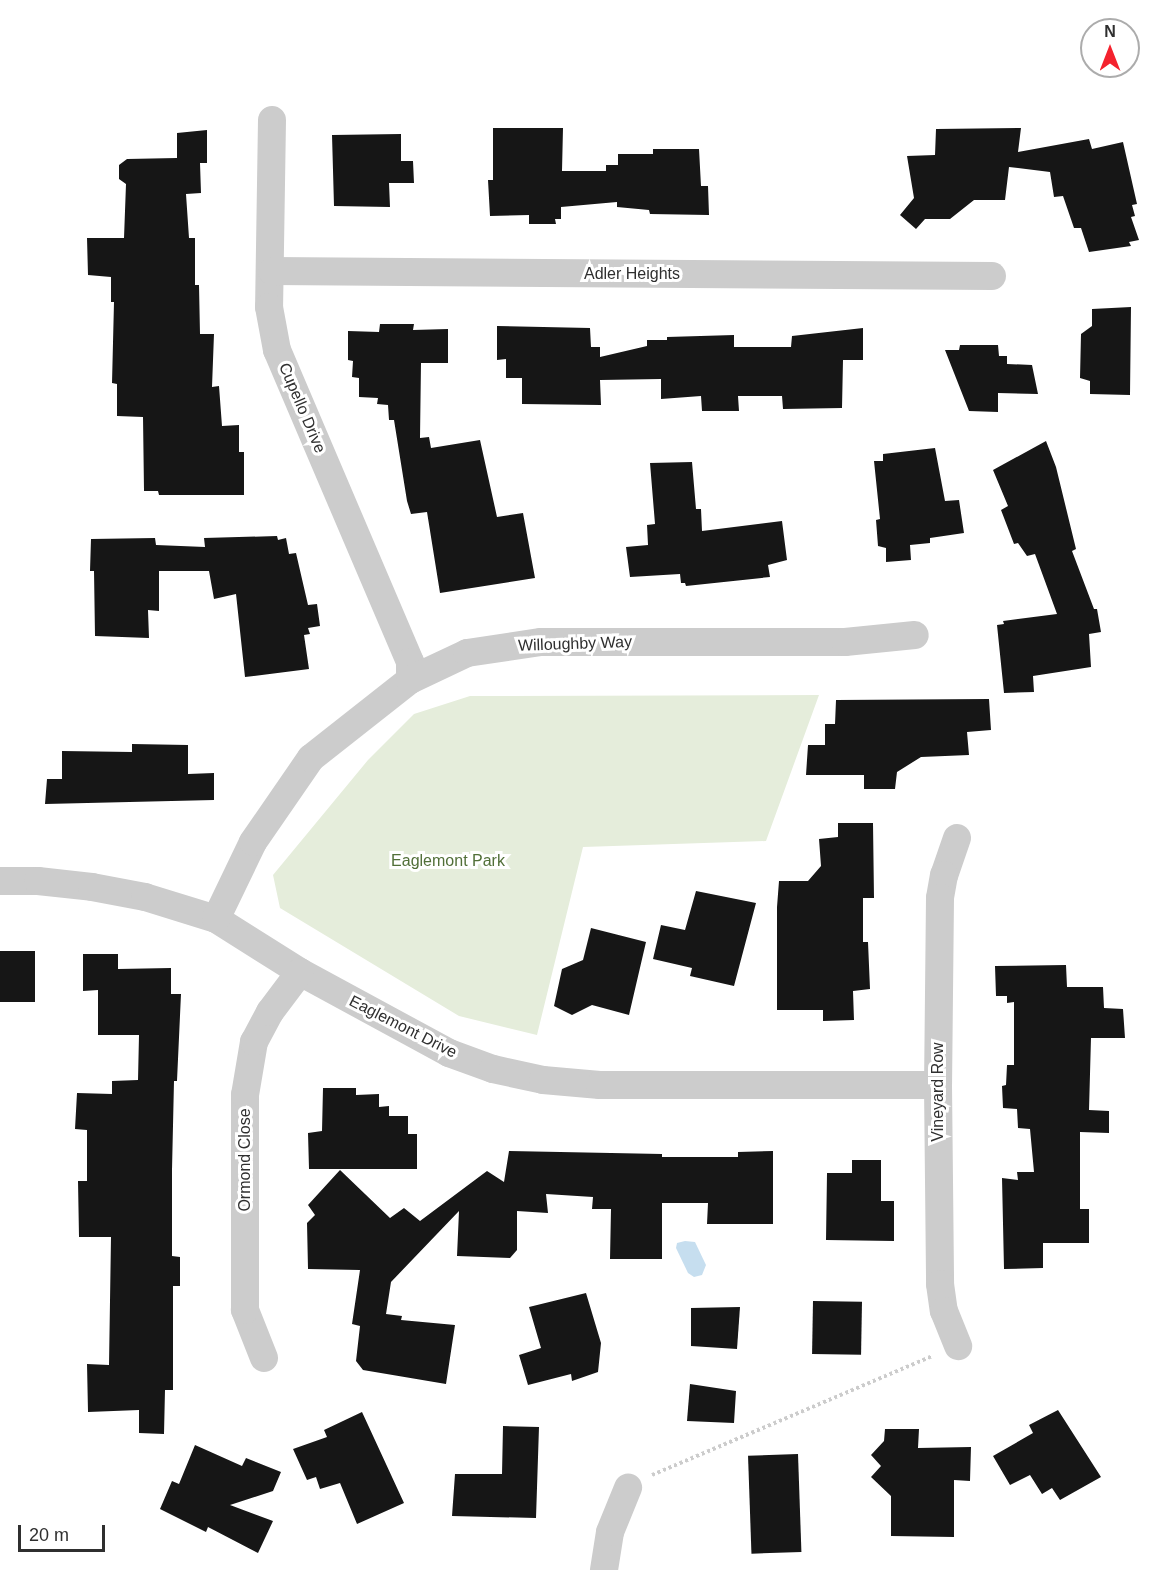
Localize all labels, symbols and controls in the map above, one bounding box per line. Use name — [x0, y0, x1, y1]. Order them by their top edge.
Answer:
north arrow — [1080, 18, 1140, 78]
text: N — [1104, 23, 1116, 40]
street label: Adler Heights — [584, 264, 680, 284]
street label: Cupello Drive — [274, 360, 330, 456]
street label: Willoughby Way — [518, 632, 632, 656]
park label: Eaglemont Park — [391, 851, 505, 871]
street label: Eaglemont Drive — [346, 992, 460, 1062]
street label: Vineyard Row — [928, 1042, 948, 1142]
street label: Ormond Close — [235, 1108, 255, 1212]
scale bar — [21, 1513, 108, 1551]
text: 20 m — [29, 1525, 69, 1545]

